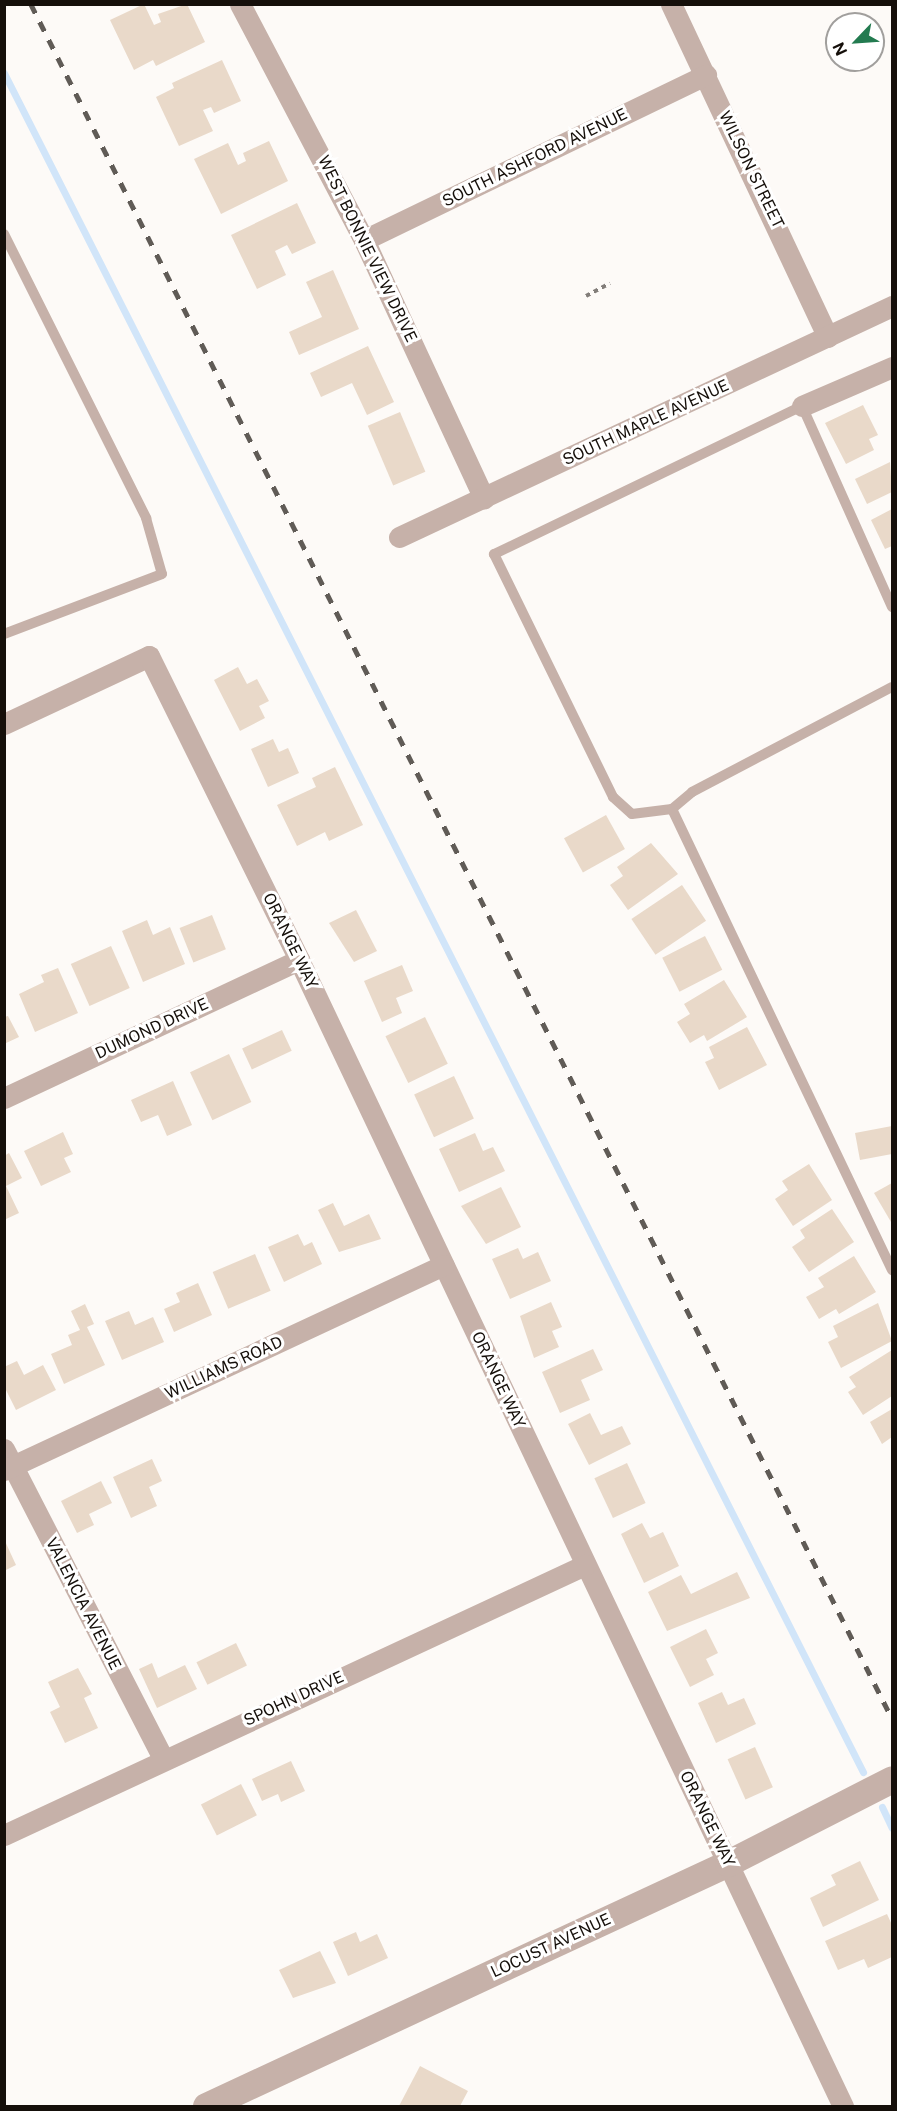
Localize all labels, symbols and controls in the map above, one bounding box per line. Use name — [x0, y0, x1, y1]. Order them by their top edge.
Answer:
north arrow — [825, 12, 885, 72]
text: N — [829, 39, 851, 59]
street label: SOUTH ASHFORD AVENUE — [439, 105, 631, 211]
street label: WILSON STREET — [714, 108, 788, 232]
street label: WEST BONNIE VIEW DRIVE — [313, 152, 421, 346]
street label: SOUTH MAPLE AVENUE — [560, 376, 732, 470]
street label: ORANGE WAY — [258, 890, 322, 992]
street label: DUMOND DRIVE — [92, 994, 212, 1064]
street label: ORANGE WAY — [467, 1328, 529, 1432]
street label: WILLIAMS ROAD — [162, 1332, 286, 1404]
street label: VALENCIA AVENUE — [41, 1535, 125, 1673]
street label: SPOHN DRIVE — [241, 1667, 347, 1731]
street label: ORANGE WAY — [675, 1768, 739, 1870]
street label: LOCUST AVENUE — [488, 1910, 614, 1982]

